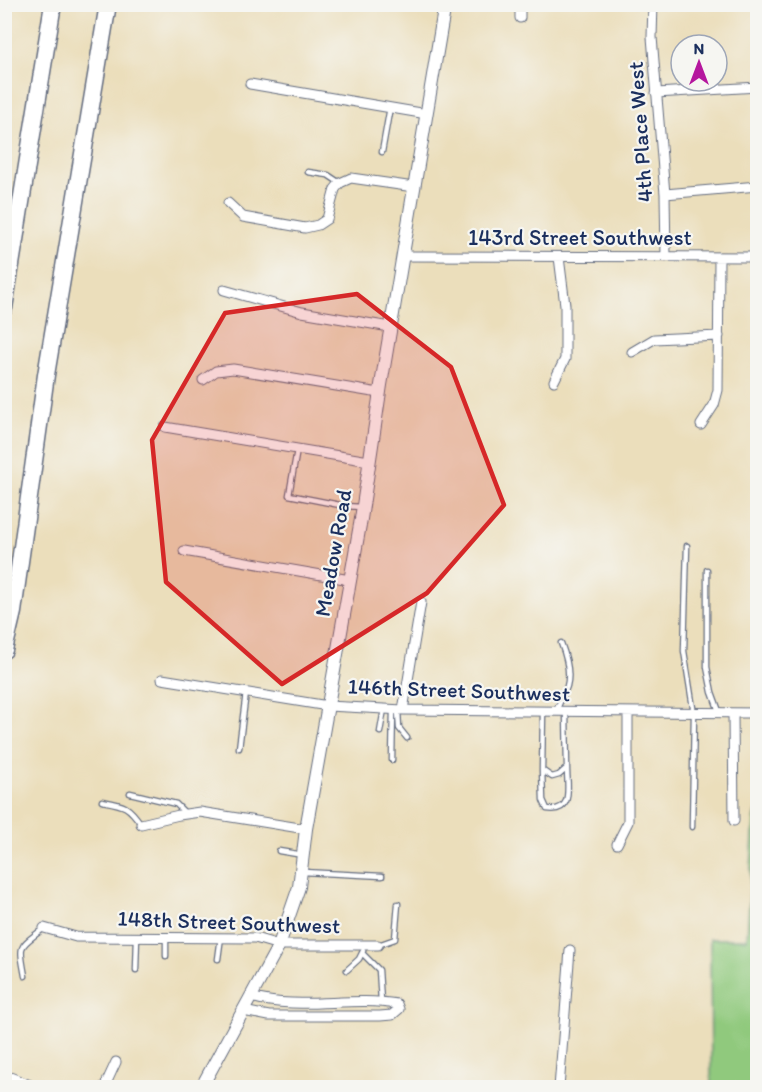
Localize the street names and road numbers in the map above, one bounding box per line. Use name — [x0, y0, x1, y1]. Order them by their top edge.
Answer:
street label: 4th Place West — [622, 61, 658, 203]
street label: 143rd Street Southwest — [468, 224, 692, 251]
street label: Meadow Road — [308, 487, 358, 619]
street label: 146th Street Southwest — [347, 673, 571, 707]
street label: 148th Street Southwest — [117, 905, 341, 939]

